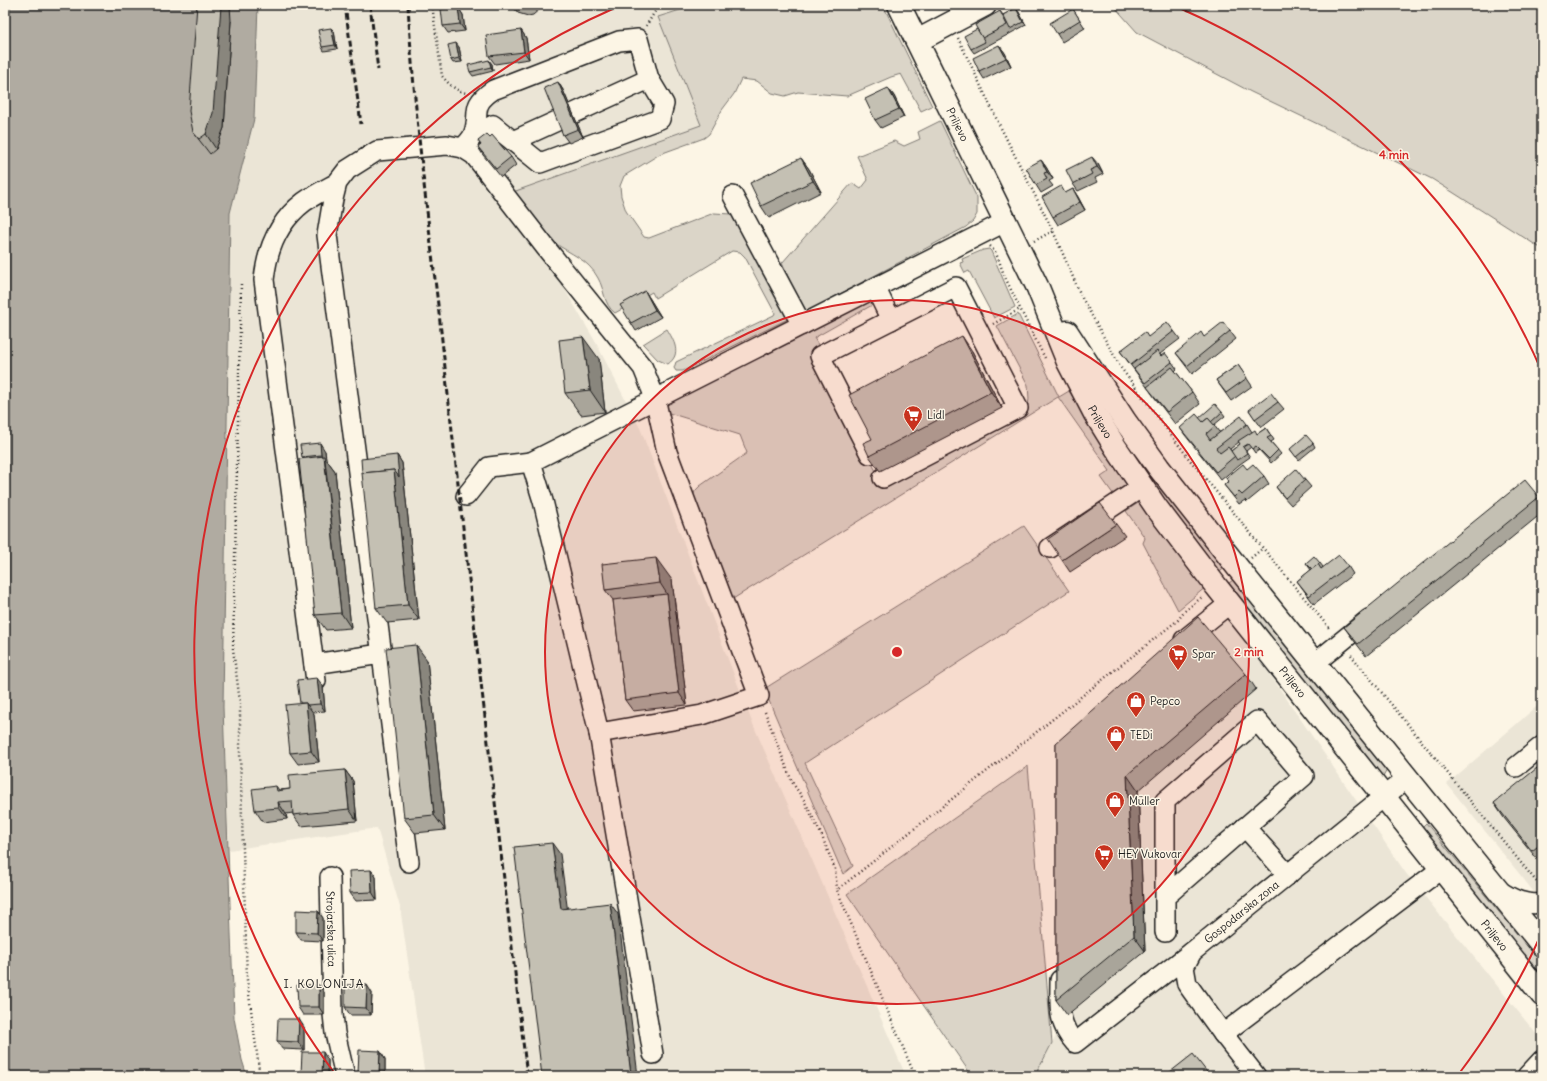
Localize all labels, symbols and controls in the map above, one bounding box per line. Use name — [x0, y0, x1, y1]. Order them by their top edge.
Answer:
street label: Priljevo — [943, 105, 972, 144]
text: 4 min — [1379, 147, 1409, 162]
street label: Priljevo — [1085, 403, 1115, 441]
supermarket icon: Lidl — [902, 404, 924, 432]
place label: Lidl — [927, 408, 944, 422]
supermarket icon: Spar — [1167, 643, 1189, 671]
text: 2 min — [1234, 644, 1264, 659]
centre of rings — [890, 645, 904, 659]
place label: Spar — [1192, 647, 1216, 661]
street label: Priljevo — [1276, 664, 1309, 700]
shop icon: Pepco — [1125, 690, 1147, 718]
place label: Pepco — [1150, 694, 1180, 708]
shop icon: TEDi — [1105, 724, 1127, 752]
place label: TEDi — [1130, 728, 1152, 742]
shop icon: Müller — [1104, 790, 1126, 818]
place label: Müller — [1129, 794, 1160, 808]
supermarket icon: HEY Vukovar — [1093, 843, 1115, 871]
place label: HEY Vukovar — [1118, 847, 1182, 861]
street label: Gospodarska zona — [1201, 877, 1282, 946]
street label: Strojarska ulica — [323, 891, 339, 967]
street label: Priljevo — [1478, 917, 1511, 954]
district label: I. KOLONIJA — [284, 976, 364, 991]

